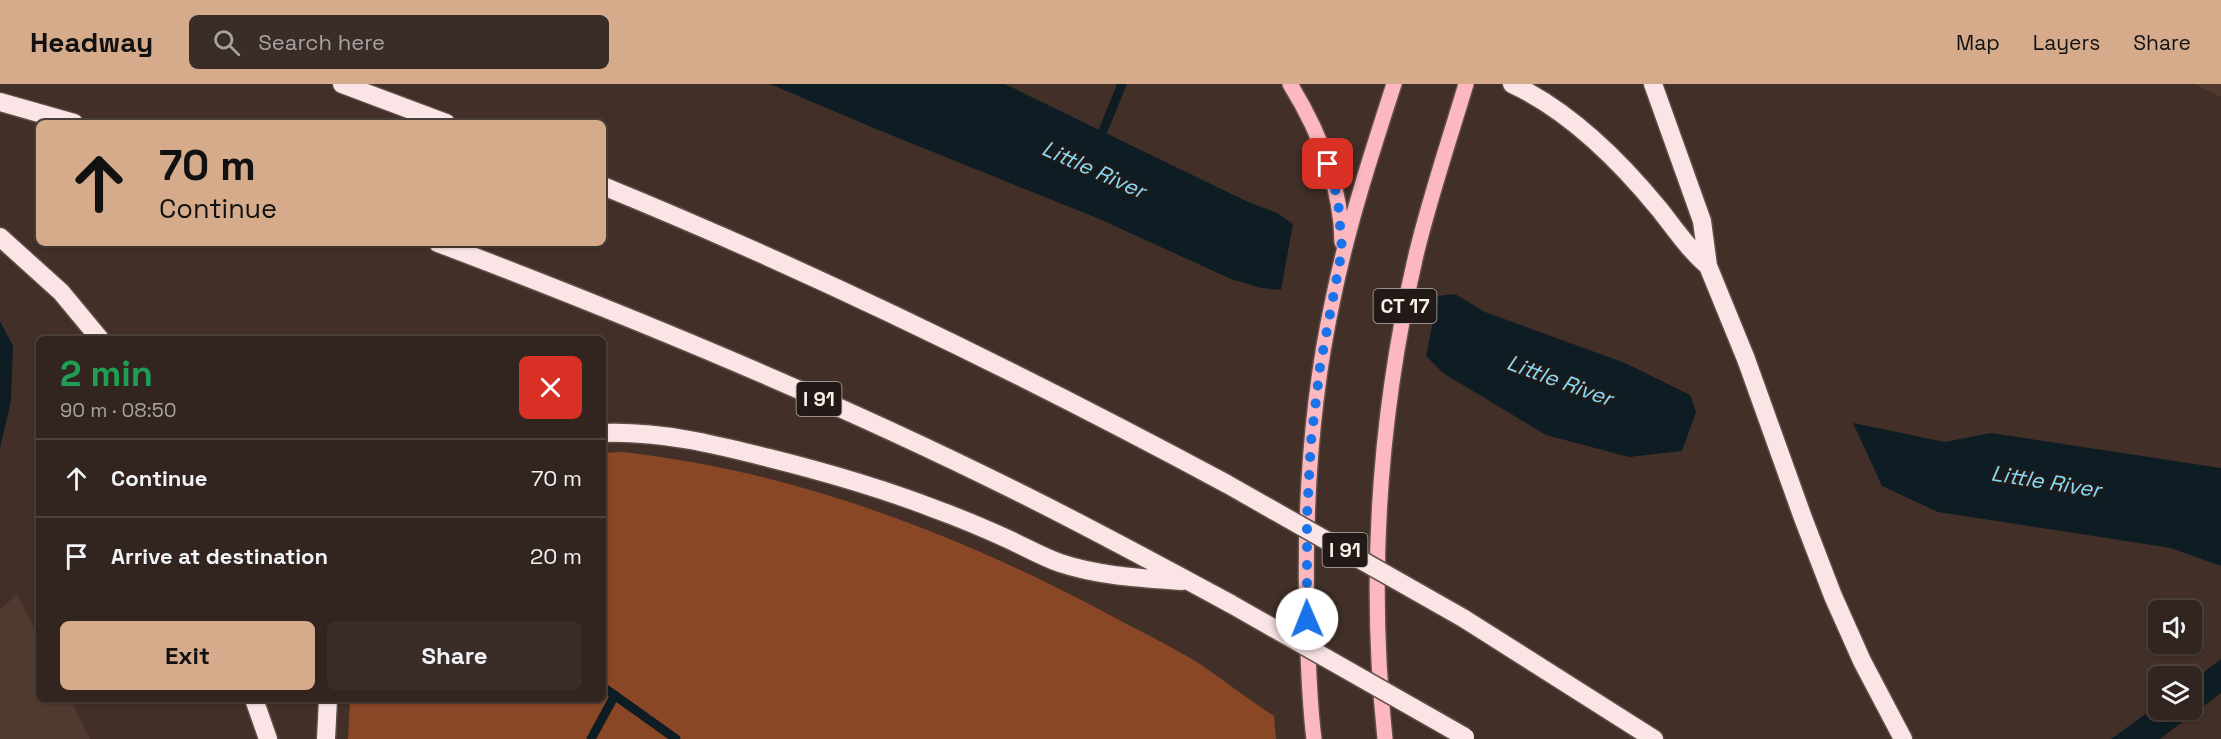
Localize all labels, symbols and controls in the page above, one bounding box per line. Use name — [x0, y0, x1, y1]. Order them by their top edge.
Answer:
search box — [189, 15, 609, 69]
text: Headway — [30, 24, 153, 60]
icon: search — [210, 26, 243, 59]
text: Search here — [258, 28, 385, 56]
text: Map — [1956, 29, 2000, 56]
text: Layers — [2033, 29, 2100, 56]
text: Share — [2133, 29, 2191, 56]
water label: Little River — [1038, 134, 1153, 205]
pin — [1302, 138, 1353, 189]
text: 70 m — [159, 139, 256, 192]
icon: ahead — [60, 144, 138, 222]
icon: arrive — [1311, 147, 1344, 180]
text: Continue — [159, 191, 277, 226]
road number: CT 17 — [1374, 289, 1436, 323]
water label: Little River — [1503, 348, 1619, 413]
text: 2 min — [60, 351, 153, 397]
button: close — [519, 356, 582, 419]
road number: I 91 — [796, 382, 842, 416]
text: 90 m · 08:50 — [60, 397, 177, 423]
water label: Little River — [1989, 459, 2106, 504]
icon: ahead — [60, 462, 93, 495]
text: Continue — [111, 464, 207, 492]
text: 70 m — [531, 464, 582, 492]
road number: I 91 — [1322, 533, 1368, 567]
icon: arrive — [60, 540, 93, 573]
text: Arrive at destination — [111, 542, 328, 570]
text: 20 m — [530, 542, 582, 570]
position arrow — [1275, 587, 1339, 651]
map controls — [2148, 600, 2202, 720]
button: sound — [2148, 600, 2202, 654]
button: Exit — [60, 621, 315, 690]
button: Share — [327, 621, 582, 690]
button: layers — [2148, 666, 2202, 720]

